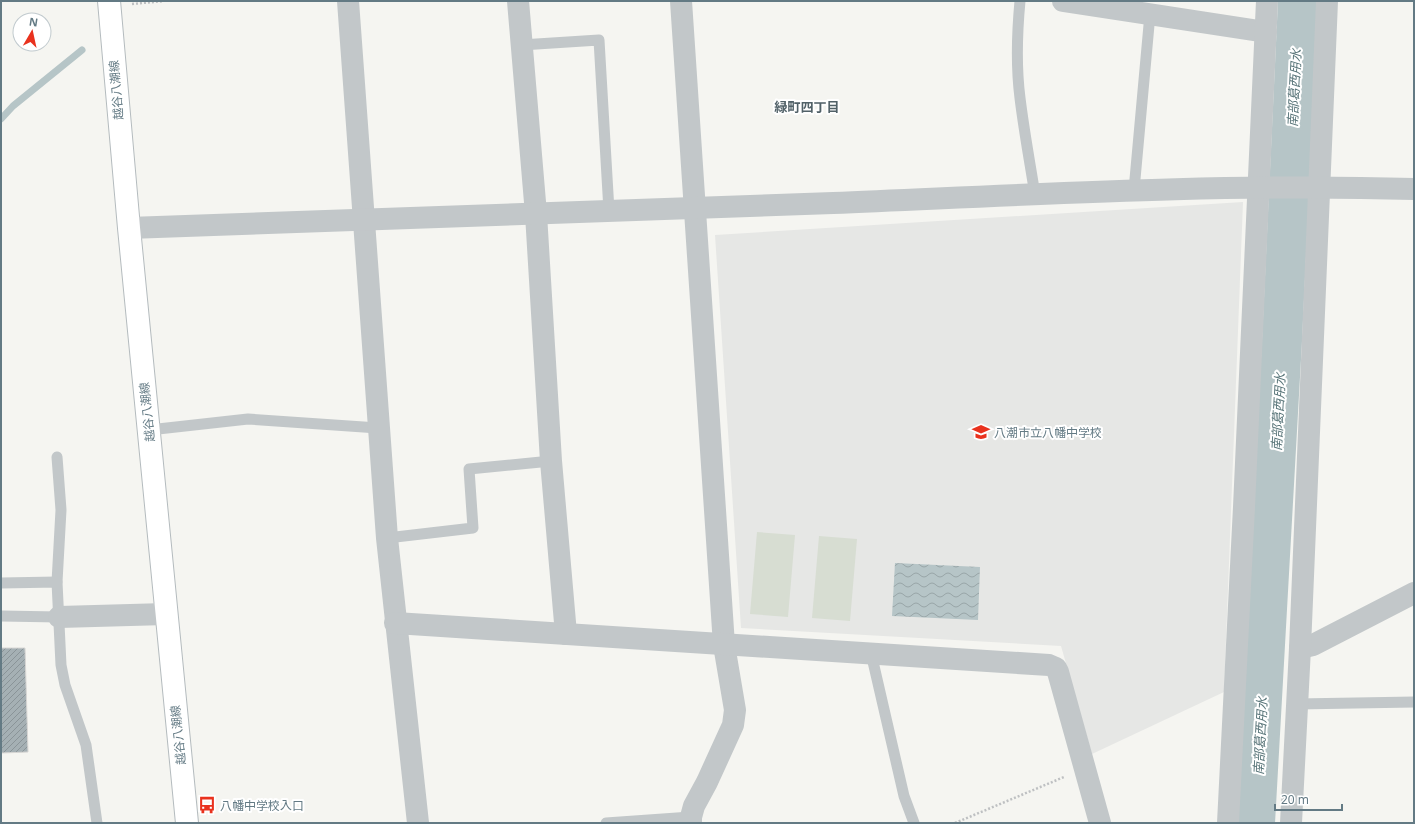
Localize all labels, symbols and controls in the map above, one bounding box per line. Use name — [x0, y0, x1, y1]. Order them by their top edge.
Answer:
north arrow — [12, 12, 52, 52]
text: N — [28, 14, 39, 30]
water label: 南部葛西用水 — [1283, 47, 1305, 127]
street label: 越谷八潮線 — [105, 59, 127, 121]
district label: 緑町四丁目 — [773, 98, 840, 116]
water label: 南部葛西用水 — [1267, 371, 1289, 451]
street label: 越谷八潮線 — [135, 381, 159, 443]
school or university icon: 八潮市立八幡中学校 — [971, 422, 991, 442]
place label: 八潮市立八幡中学校 — [994, 424, 1102, 441]
water label: 南部葛西用水 — [1249, 695, 1271, 775]
street label: 越谷八潮線 — [166, 704, 190, 766]
scale bar — [1275, 786, 1342, 812]
text: 20 m — [1281, 791, 1309, 808]
bus stop icon: 八幡中学校入口 — [197, 795, 217, 815]
place label: 八幡中学校入口 — [220, 797, 304, 814]

